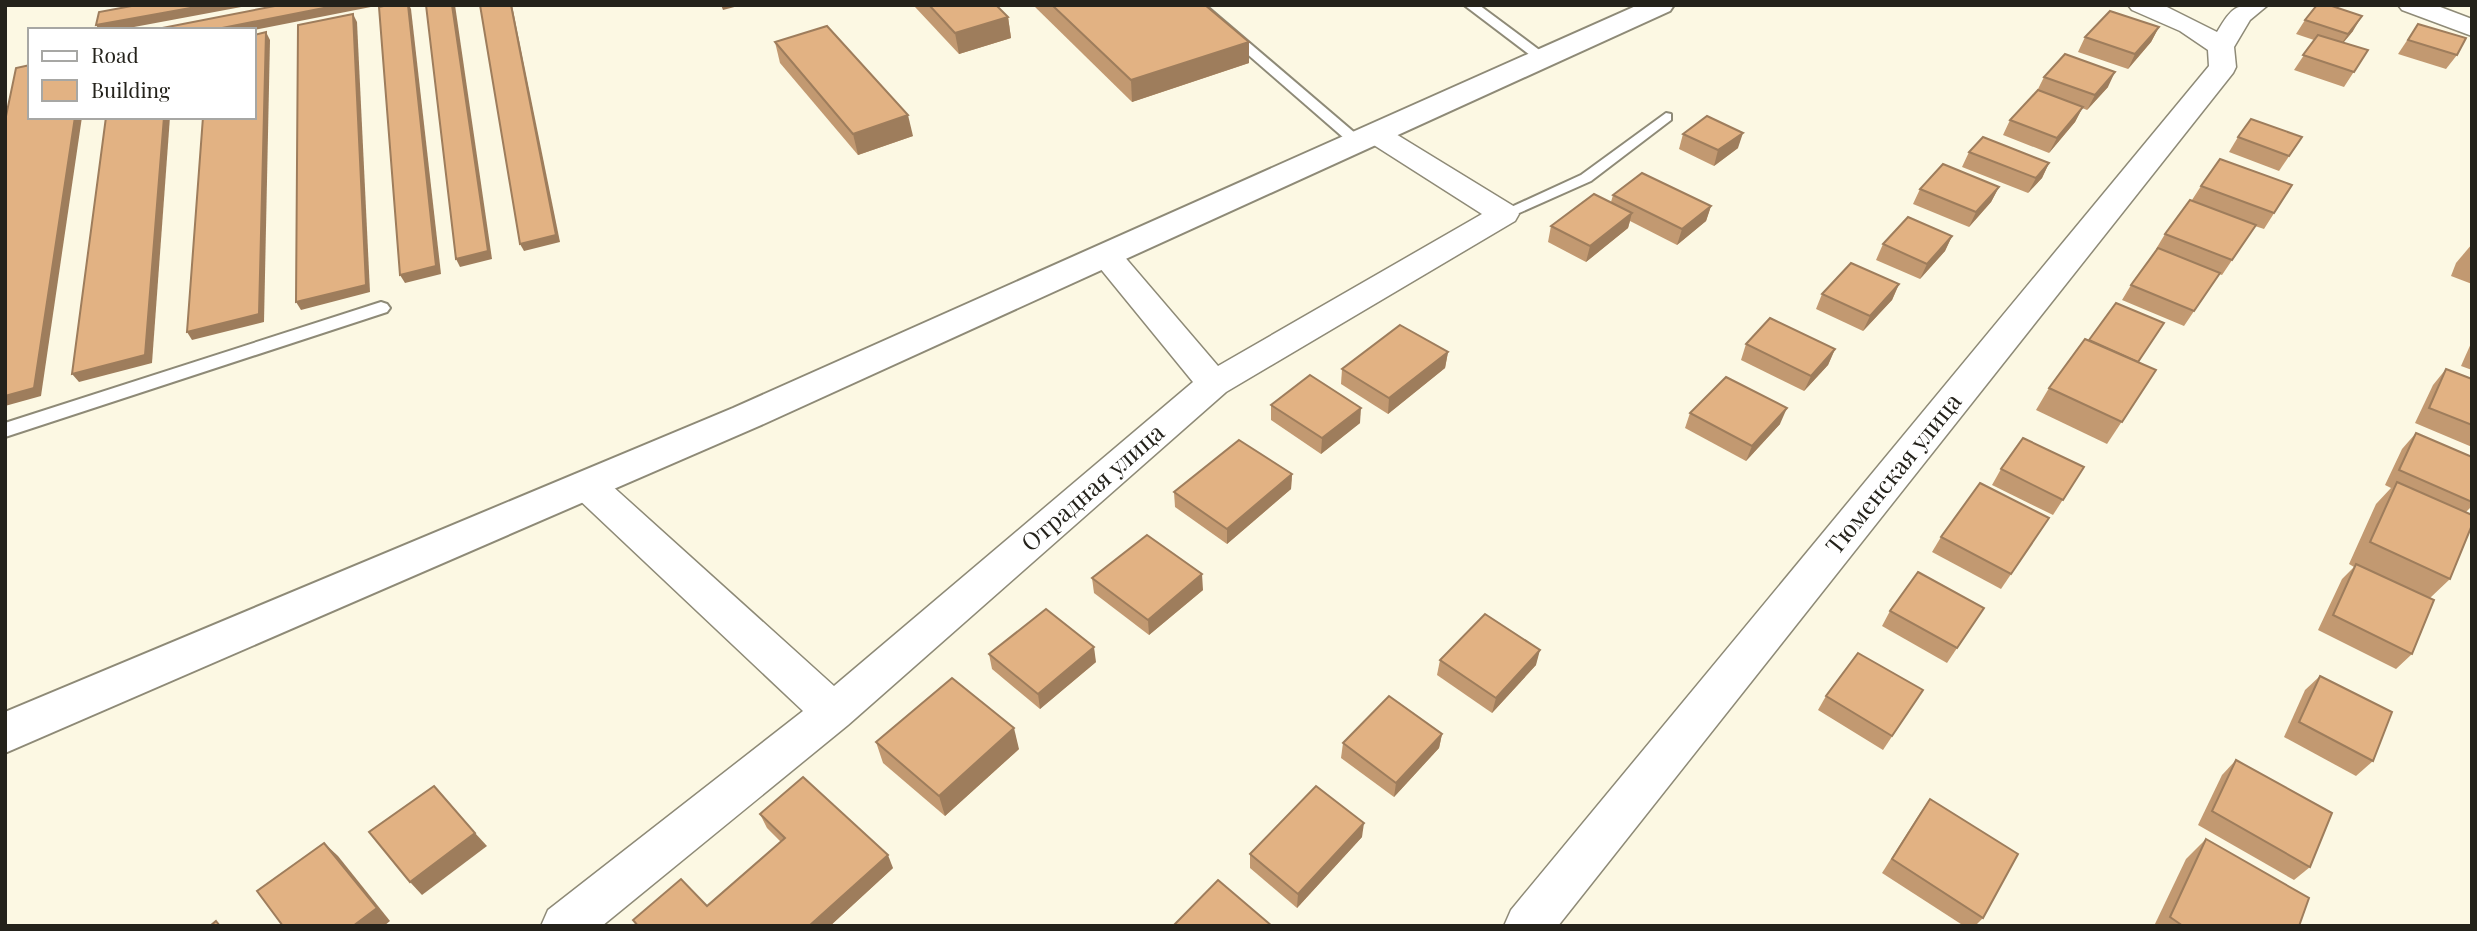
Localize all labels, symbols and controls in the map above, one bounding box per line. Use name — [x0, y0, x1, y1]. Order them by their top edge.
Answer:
legend — [28, 28, 256, 119]
text: Road — [91, 40, 139, 68]
text: Building — [91, 75, 170, 103]
street label: Тюменская улица — [1818, 385, 1967, 560]
street label: Отрадная улица — [1013, 415, 1170, 558]

